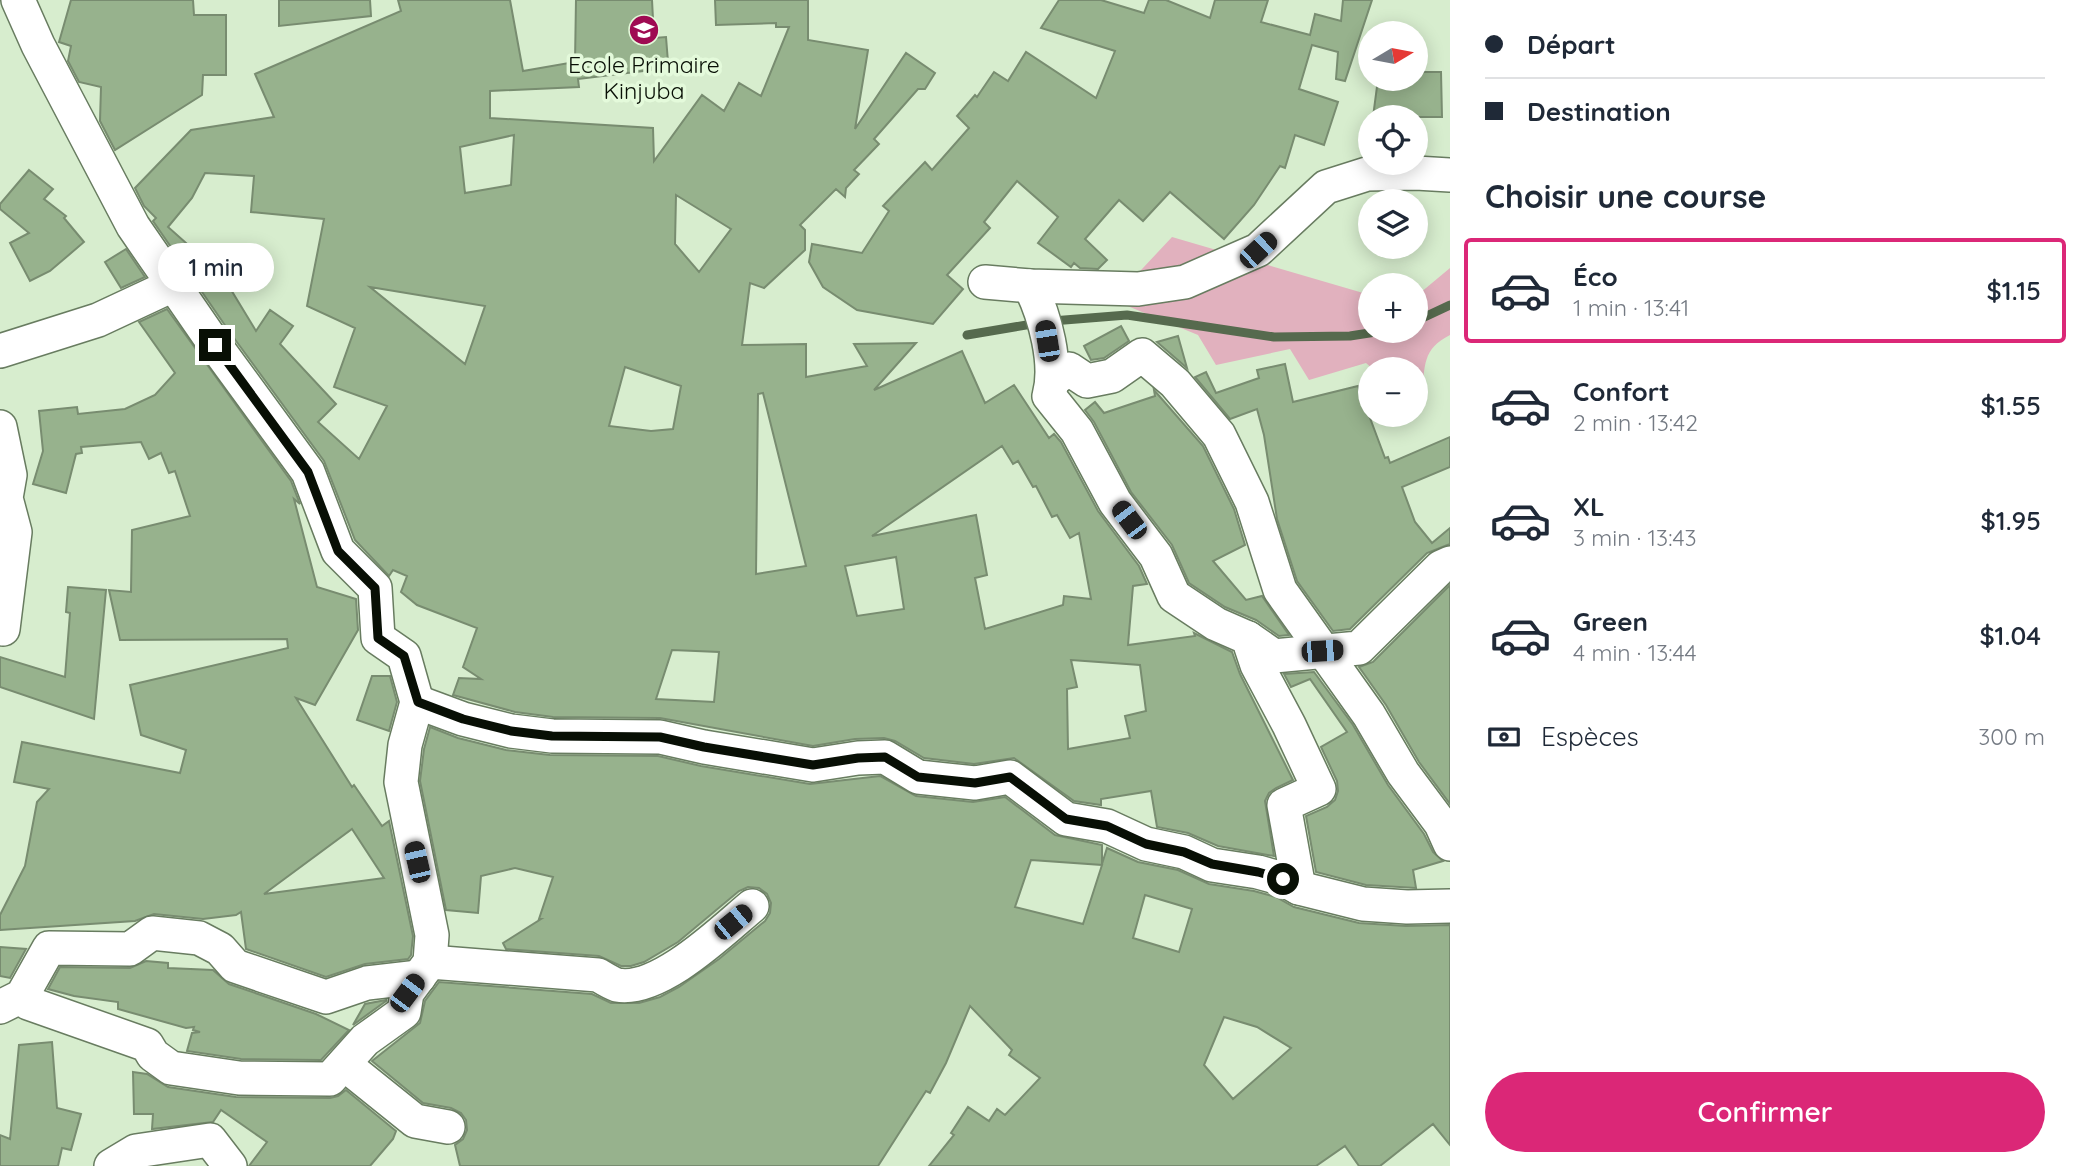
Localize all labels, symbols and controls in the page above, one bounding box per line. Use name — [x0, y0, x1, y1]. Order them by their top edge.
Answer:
school or university icon: Ecole Primaire Kinjuba — [627, 13, 661, 47]
north arrow — [1358, 21, 1428, 91]
map controls — [1358, 21, 1428, 427]
text: Départ — [1527, 28, 1616, 61]
place label: Ecole Primaire Kinjuba — [568, 50, 720, 105]
text: Destination — [1527, 95, 1671, 128]
button: locate — [1358, 105, 1428, 175]
text: Choisir une course — [1485, 176, 1766, 216]
button: layers — [1358, 189, 1428, 259]
car — [1236, 228, 1281, 272]
callout: 1 min — [157, 244, 273, 292]
text: 1 min — [188, 253, 244, 282]
icon: car — [1489, 259, 1552, 322]
text: Éco — [1573, 260, 1618, 293]
button: + — [1358, 273, 1428, 343]
text: $1.15 — [1987, 274, 2041, 307]
text: 1 min · 13:41 — [1573, 293, 1689, 322]
car — [1034, 319, 1061, 363]
route end — [199, 329, 231, 361]
button: − — [1358, 357, 1428, 427]
icon: car — [1489, 374, 1552, 437]
text: Confort — [1573, 375, 1670, 408]
text: $1.55 — [1981, 389, 2041, 422]
text: 2 min · 13:42 — [1573, 408, 1698, 437]
icon: car — [1489, 489, 1552, 552]
text: XL — [1573, 490, 1605, 523]
car — [1108, 497, 1151, 543]
text: $1.95 — [1981, 504, 2041, 537]
text: 3 min · 13:43 — [1573, 523, 1697, 552]
icon: car — [1489, 604, 1552, 667]
text: Green — [1573, 605, 1648, 638]
text: $1.04 — [1979, 619, 2041, 652]
text: 4 min · 13:44 — [1573, 638, 1697, 667]
car — [1301, 639, 1344, 663]
icon: cash — [1485, 718, 1523, 756]
text: Espèces — [1541, 720, 1639, 753]
text: 300 m — [1978, 722, 2045, 751]
car — [403, 839, 432, 885]
route start — [1267, 863, 1299, 895]
car — [711, 901, 756, 943]
car — [386, 970, 429, 1016]
button: Confirmer — [1485, 1072, 2045, 1152]

